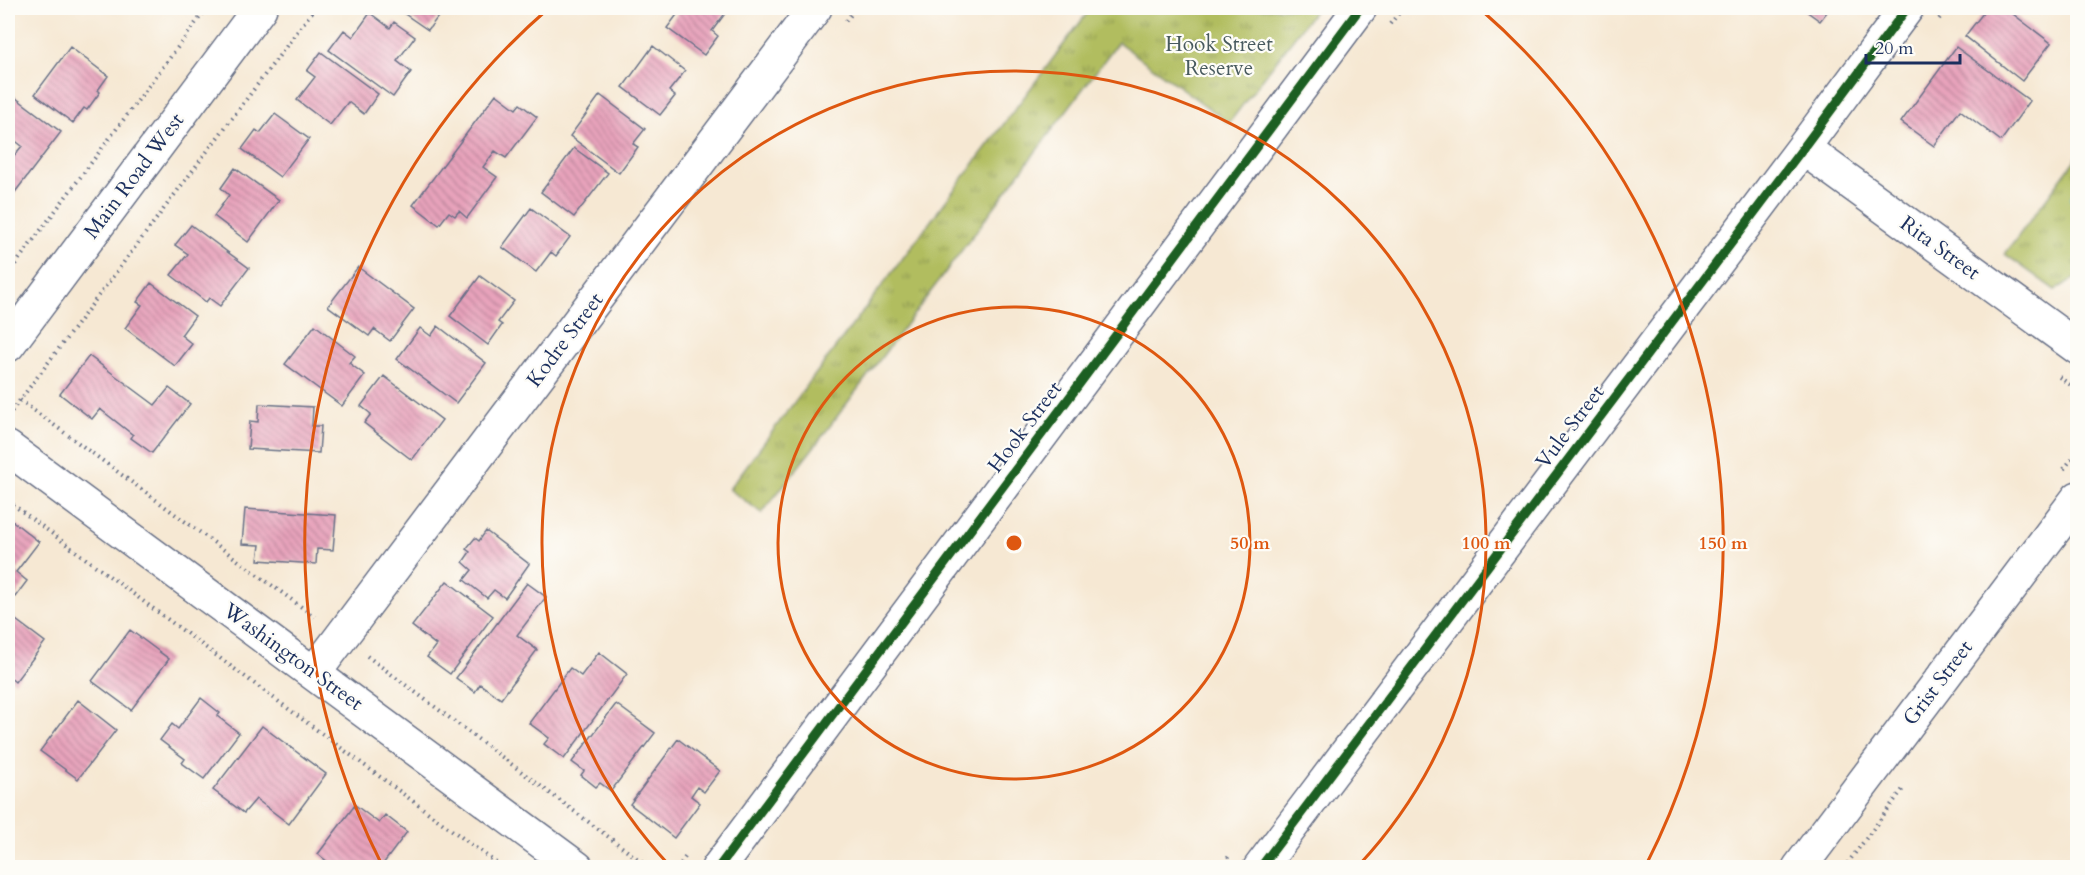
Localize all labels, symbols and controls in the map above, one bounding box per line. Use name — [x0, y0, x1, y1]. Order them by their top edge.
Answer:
scale bar — [1866, 27, 1960, 65]
park label: Hook Street Reserve — [1165, 30, 1273, 83]
text: 20 m — [1875, 36, 1914, 61]
street label: Main Road West — [77, 107, 191, 245]
street label: Rita Street — [1894, 209, 1986, 287]
street label: Kodre Street — [520, 286, 610, 393]
street label: Hook Street — [981, 375, 1069, 479]
street label: Vule Street — [1529, 379, 1611, 475]
text: 50 m — [1230, 531, 1270, 556]
text: 100 m — [1461, 531, 1511, 556]
text: 150 m — [1698, 531, 1748, 556]
centre of rings — [1004, 533, 1024, 553]
street label: Washington Street — [216, 596, 369, 718]
street label: Grist Street — [1896, 634, 1980, 732]

